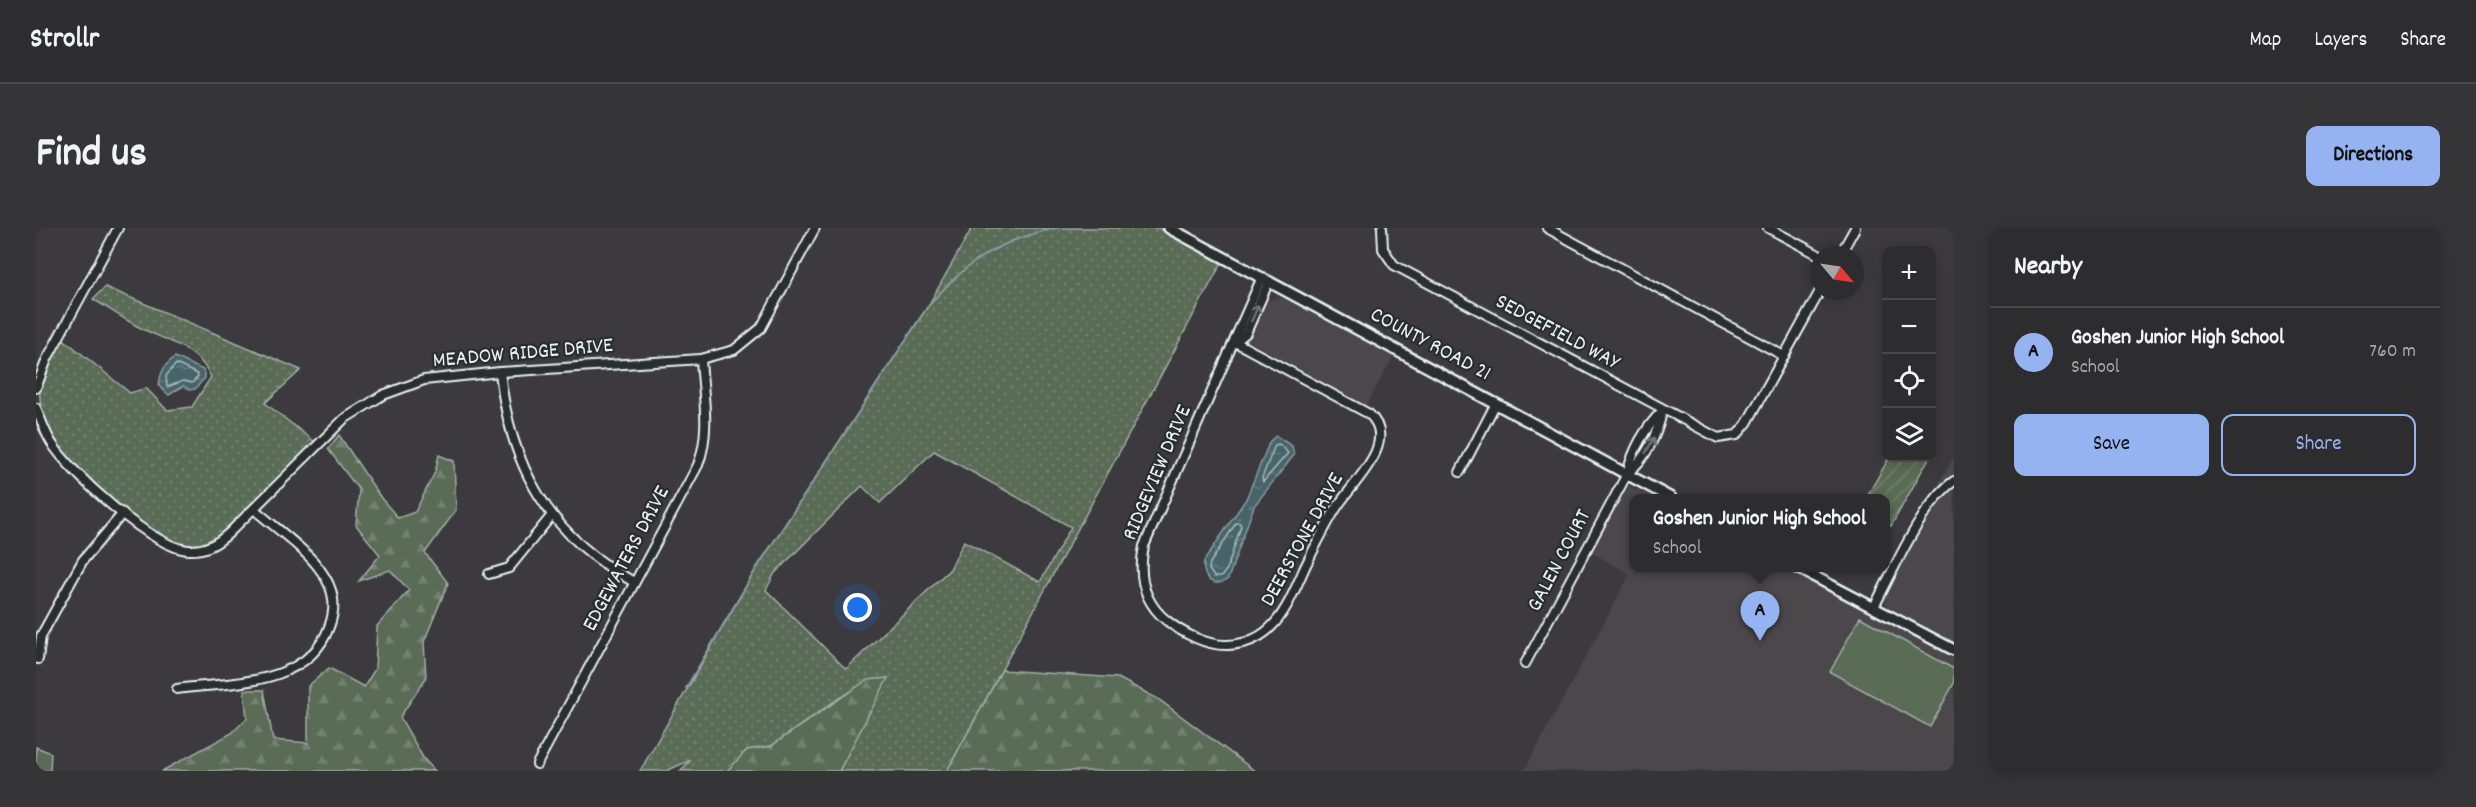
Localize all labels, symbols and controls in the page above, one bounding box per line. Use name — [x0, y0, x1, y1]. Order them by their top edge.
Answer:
text: Strollr — [30, 21, 99, 61]
text: Map — [2250, 26, 2281, 56]
text: Layers — [2314, 26, 2367, 56]
text: Share — [2400, 26, 2446, 56]
text: Find us — [36, 126, 147, 186]
button: Directions — [2306, 126, 2440, 186]
north arrow — [1810, 246, 1864, 300]
map controls — [1882, 246, 1936, 462]
button: + — [1882, 246, 1936, 300]
text: Nearby — [2014, 249, 2082, 286]
street label: SEDGEFIELD WAY — [1489, 287, 1626, 379]
street label: COUNTY ROAD 21 — [1364, 300, 1496, 390]
button: − — [1882, 300, 1936, 354]
one-way arrow — [1250, 305, 1261, 323]
text: Goshen Junior High School — [2071, 323, 2284, 354]
street label: MEADOW RIDGE DRIVE — [431, 331, 615, 377]
text: A — [2028, 338, 2039, 366]
text: 760 m — [2369, 338, 2416, 366]
button: locate — [1882, 354, 1936, 408]
text: School — [2071, 354, 2120, 382]
street label: RIDGEVIEW DRIVE — [1116, 400, 1201, 546]
button: layers — [1882, 408, 1936, 462]
button: Save — [2014, 414, 2209, 476]
button: Share — [2221, 414, 2416, 476]
one-way arrow — [1644, 437, 1656, 454]
street label: DEERSTONE DRIVE — [1253, 468, 1353, 612]
street label: EDGEWATERS DRIVE — [576, 481, 678, 637]
popup — [1629, 494, 1890, 572]
street label: GALEN COURT — [1520, 504, 1600, 618]
text: Goshen Junior High School — [1653, 504, 1866, 535]
text: School — [1653, 535, 1701, 563]
pin: A — [1740, 592, 1780, 641]
your location — [843, 593, 872, 622]

